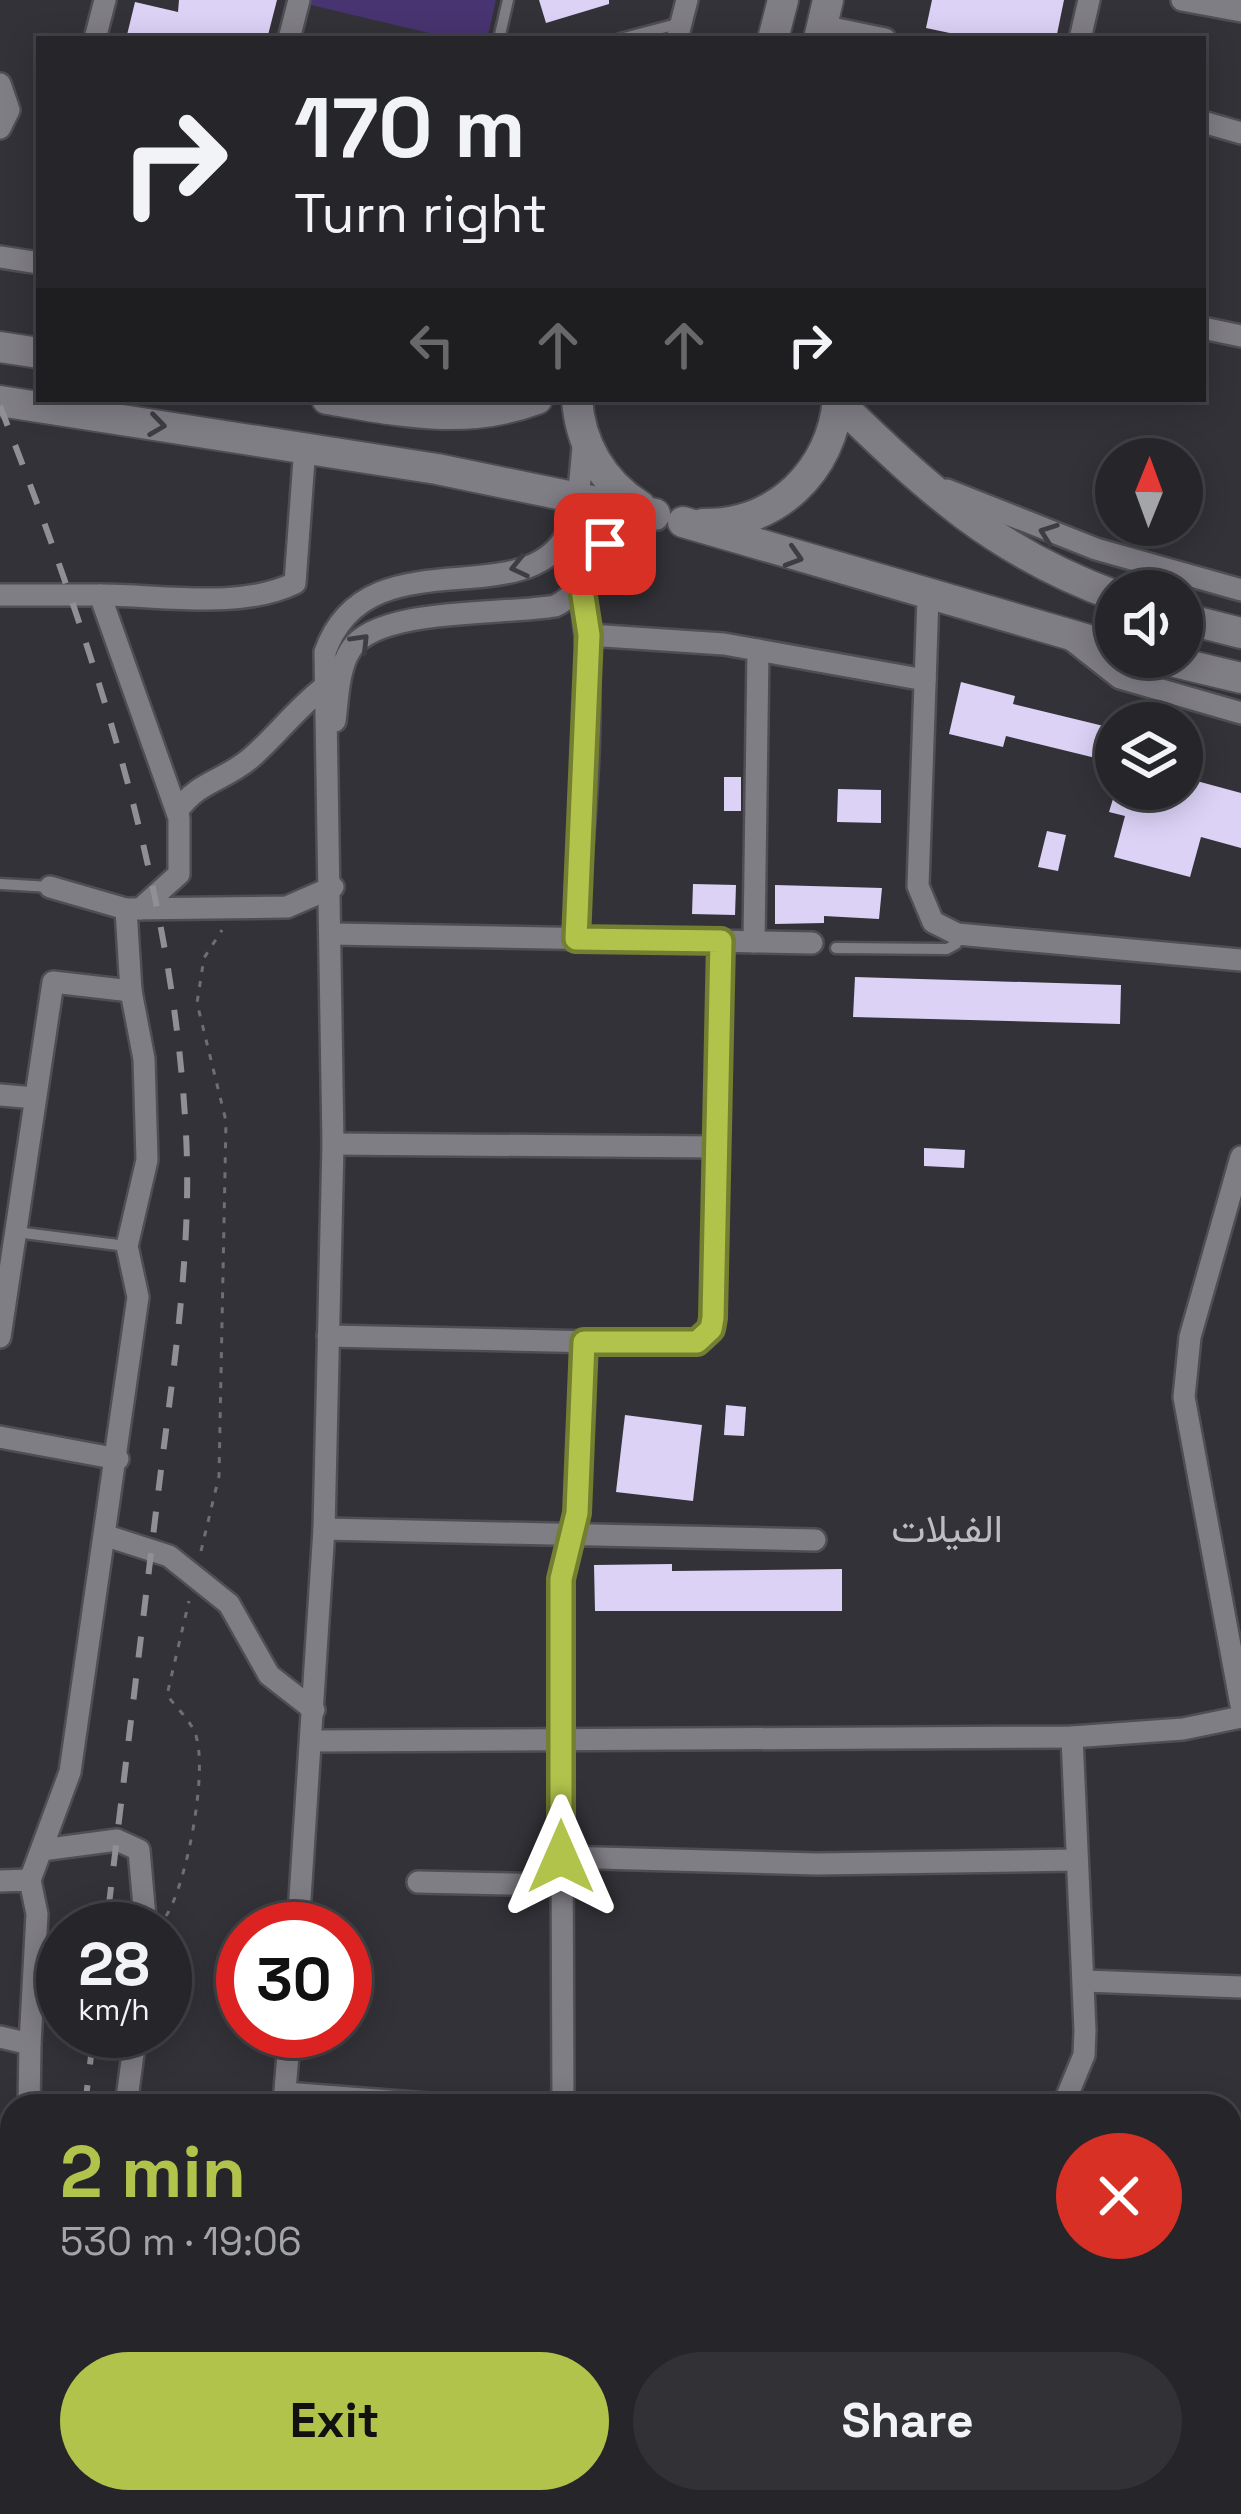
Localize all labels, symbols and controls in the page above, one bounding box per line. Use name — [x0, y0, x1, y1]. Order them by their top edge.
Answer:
text: 170 m — [294, 74, 526, 182]
icon: right — [96, 84, 252, 240]
text: Turn right — [294, 179, 547, 248]
icon: left — [399, 312, 465, 378]
icon: ahead — [525, 312, 591, 378]
icon: ahead — [651, 312, 717, 378]
icon: right — [777, 312, 843, 378]
one-way arrow — [147, 411, 167, 437]
north arrow — [1095, 438, 1203, 546]
map controls — [1095, 438, 1203, 810]
pin — [554, 493, 656, 595]
icon: arrive — [572, 511, 638, 577]
one-way arrow — [1039, 523, 1060, 547]
one-way arrow — [783, 543, 804, 568]
one-way arrow — [509, 553, 529, 578]
button: sound — [1095, 570, 1203, 678]
one-way arrow — [347, 635, 369, 657]
button: layers — [1095, 702, 1203, 810]
district label: الفيلات — [891, 1504, 1003, 1553]
position arrow — [498, 1794, 624, 1920]
speed limit sign: 30 — [216, 1902, 372, 2058]
text: 28 — [78, 1926, 150, 2003]
text: km/h — [78, 1990, 150, 2029]
text: 2 min — [60, 2126, 246, 2218]
button: close — [1056, 2133, 1182, 2259]
text: 530 m · 19:06 — [60, 2217, 302, 2266]
button: Exit — [60, 2352, 609, 2490]
button: Share — [633, 2352, 1182, 2490]

